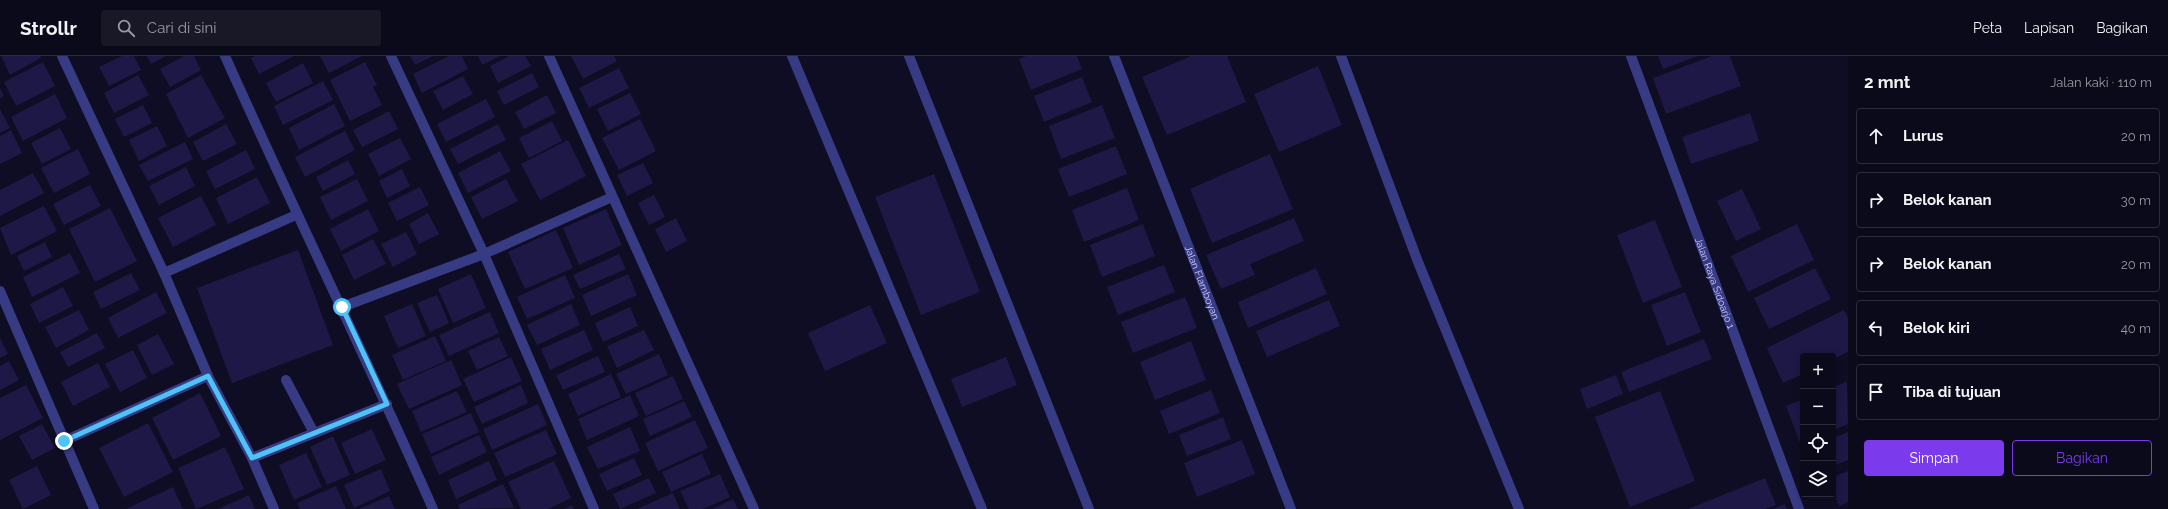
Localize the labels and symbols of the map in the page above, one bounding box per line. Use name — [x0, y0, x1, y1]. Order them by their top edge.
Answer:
street label: Jalan Raya Sidoarjo 1 — [1693, 236, 1737, 331]
street label: Jalan Flamboyan — [1183, 244, 1221, 321]
route start — [333, 298, 351, 316]
route end — [55, 432, 73, 450]

